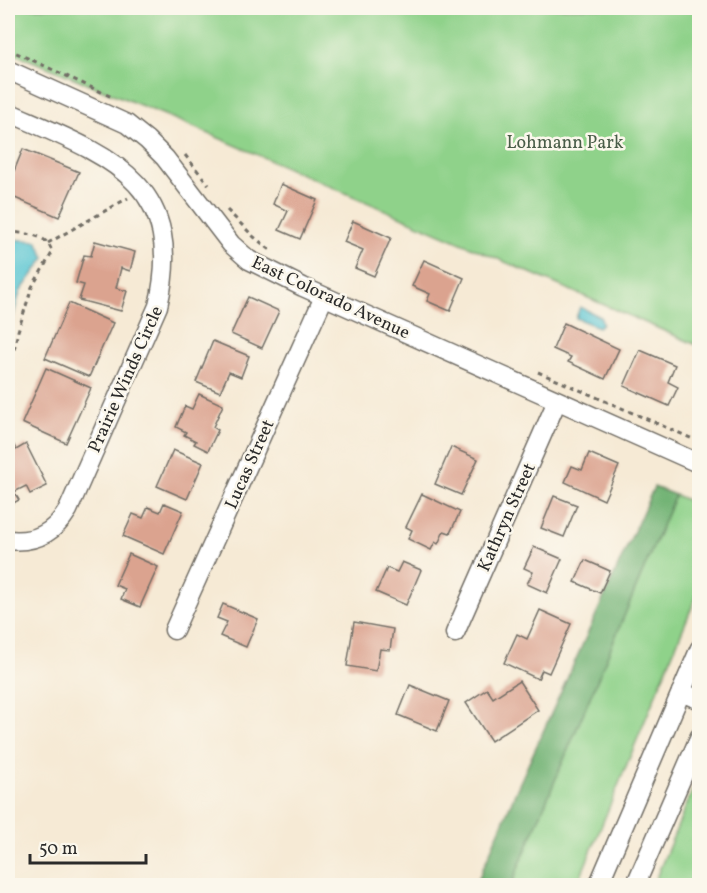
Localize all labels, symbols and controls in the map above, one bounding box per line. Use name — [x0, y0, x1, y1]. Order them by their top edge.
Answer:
park label: Lohmann Park — [507, 131, 624, 156]
street label: East Colorado Avenue — [247, 251, 414, 346]
street label: Prairie Winds Circle — [83, 302, 170, 457]
street label: Lucas Street — [219, 416, 281, 513]
street label: Kathryn Street — [472, 459, 543, 576]
scale bar — [30, 827, 146, 865]
text: 50 m — [39, 837, 78, 862]

